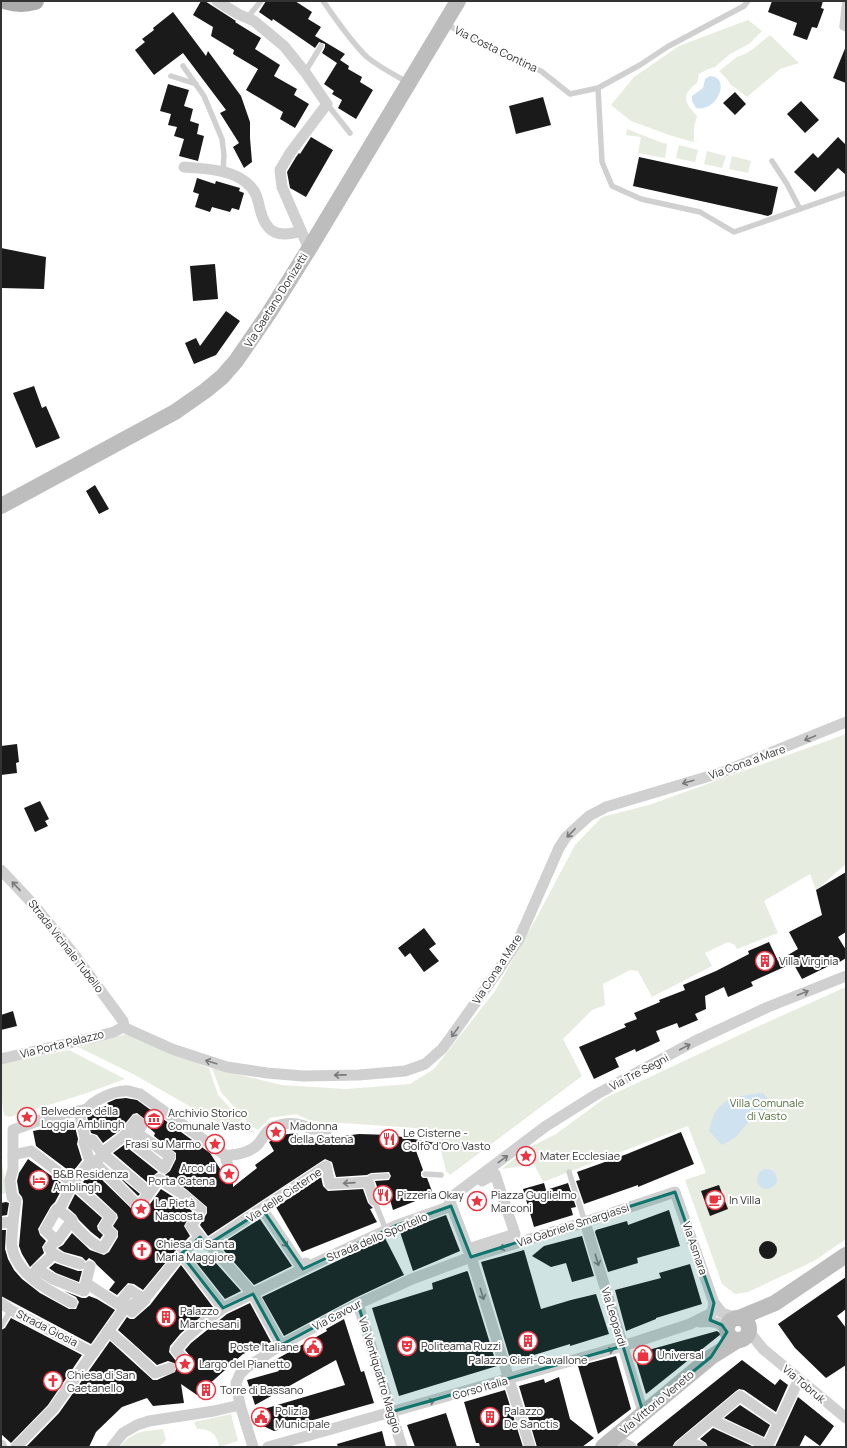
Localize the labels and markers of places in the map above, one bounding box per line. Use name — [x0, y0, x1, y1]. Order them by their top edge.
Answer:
building icon: Villa Virginia — [754, 950, 776, 972]
place label: Villa Virginia — [779, 953, 838, 968]
place label: Belvedere della Loggia Amblingh — [41, 1103, 125, 1131]
place label: Archivio Storico Comunale Vasto — [168, 1105, 251, 1133]
place icon: Belvedere della Loggia Amblingh — [16, 1106, 38, 1128]
museum icon: Archivio Storico Comunale Vasto — [143, 1108, 165, 1130]
place label: Madonna della Catena — [290, 1118, 353, 1146]
place icon: Madonna della Catena — [265, 1121, 287, 1143]
place label: Le Cisterne - Golfo d’Oro Vasto — [403, 1125, 491, 1153]
restaurant icon: Le Cisterne - Golfo d’Oro Vasto — [378, 1128, 400, 1150]
place icon: Frasi su Marmo — [204, 1133, 226, 1155]
place label: Frasi su Marmo — [125, 1136, 201, 1151]
place icon: Mater Ecclesiae — [515, 1145, 537, 1167]
place label: Mater Ecclesiae — [540, 1148, 621, 1163]
place label: Arco di Porta Catena — [148, 1160, 215, 1188]
place icon: Arco di Porta Catena — [218, 1163, 240, 1185]
place label: B&B Residenza Amblingh — [53, 1166, 128, 1194]
hotel icon: B&B Residenza Amblingh — [28, 1169, 50, 1191]
restaurant icon: Pizzeria Okay — [372, 1184, 394, 1206]
place label: Pizzeria Okay — [397, 1187, 464, 1202]
place label: Piazza Guglielmo Marconi — [491, 1187, 577, 1215]
cafe icon: In Villa — [704, 1189, 726, 1211]
place icon: Piazza Guglielmo Marconi — [466, 1190, 488, 1212]
place label: In Villa — [729, 1192, 761, 1207]
place label: La Pietà Nascosta — [155, 1195, 203, 1223]
place icon: La Pietà Nascosta — [130, 1198, 152, 1220]
place label: Chiesa di Santa Maria Maggiore — [156, 1236, 235, 1264]
church icon: Chiesa di Santa Maria Maggiore — [131, 1239, 153, 1261]
place label: Palazzo Marchesani — [180, 1303, 239, 1331]
building icon: Palazzo Marchesani — [155, 1306, 177, 1328]
building icon: Palazzo Cieri-Cavallone — [517, 1330, 539, 1352]
theatre icon: Politeama Ruzzi — [396, 1335, 418, 1357]
public building icon: Poste Italiane — [302, 1336, 324, 1358]
place label: Politeama Ruzzi — [421, 1338, 501, 1353]
place label: Poste Italiane — [230, 1339, 300, 1354]
shop icon: Universal — [632, 1344, 654, 1366]
place label: Universal — [657, 1347, 704, 1362]
place label: Palazzo Cieri-Cavallone — [469, 1352, 588, 1367]
place icon: Largo del Pianetto — [174, 1353, 196, 1375]
place label: Largo del Pianetto — [199, 1356, 291, 1371]
place label: Chiesa di San Gaetanello — [67, 1367, 135, 1395]
church icon: Chiesa di San Gaetanello — [42, 1370, 64, 1392]
building icon: Torre di Bassano — [195, 1379, 217, 1401]
place label: Torre di Bassano — [220, 1382, 304, 1397]
place label: Polizia Municipale — [275, 1403, 331, 1431]
place label: Palazzo De Sanctis — [504, 1403, 558, 1431]
public building icon: Polizia Municipale — [250, 1406, 272, 1428]
building icon: Palazzo De Sanctis — [479, 1406, 501, 1428]

